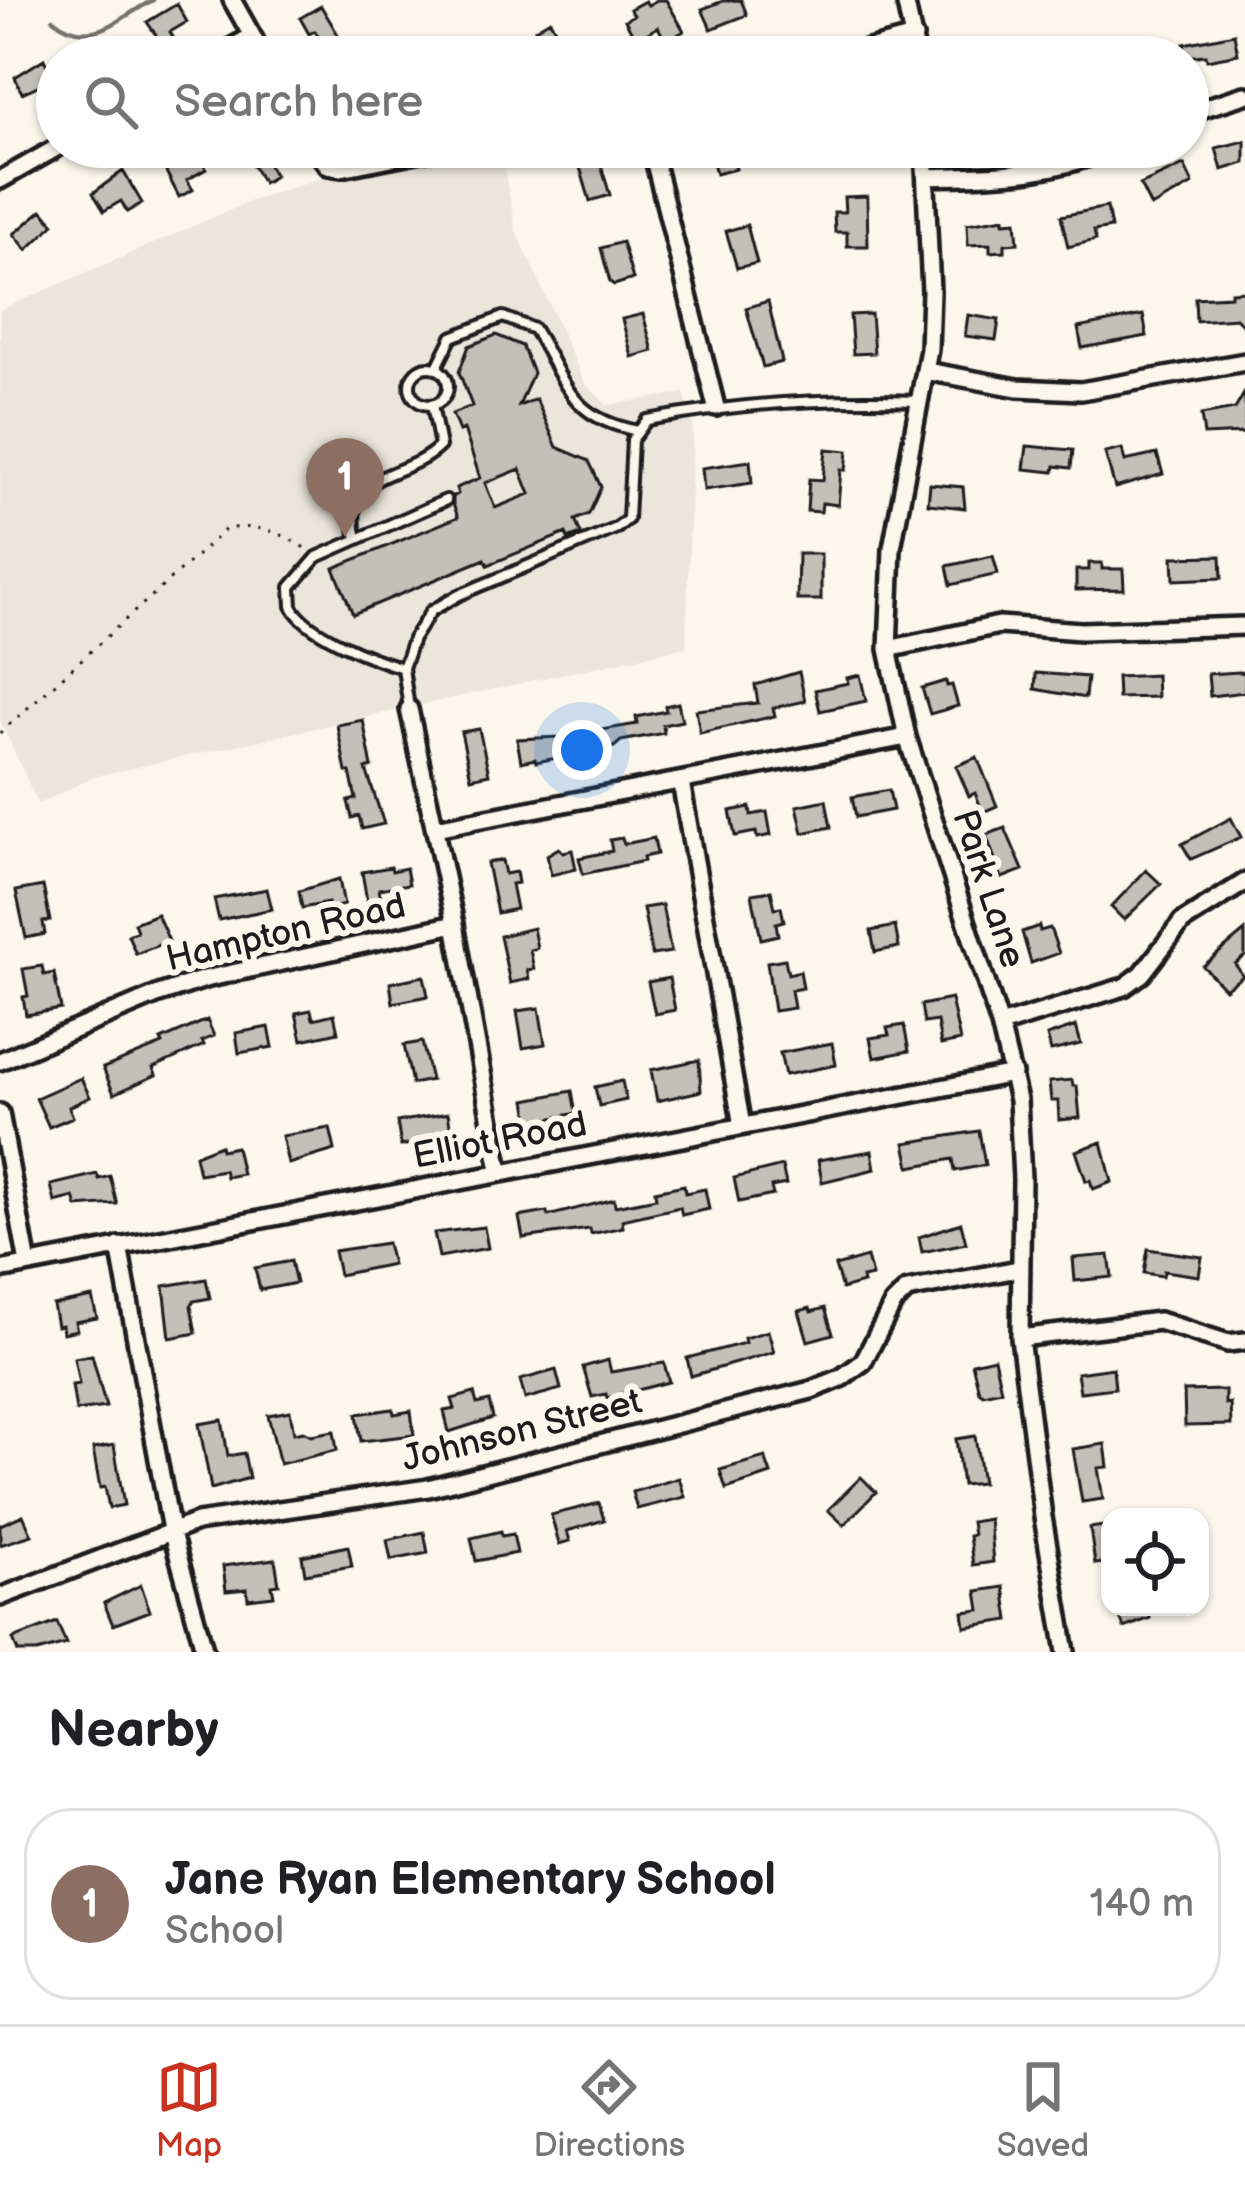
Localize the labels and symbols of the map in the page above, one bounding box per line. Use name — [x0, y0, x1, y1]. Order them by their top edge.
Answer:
pin: 1 — [306, 438, 384, 537]
your location — [552, 720, 612, 780]
street label: Park Lane — [942, 805, 1034, 973]
street label: Hampton Road — [162, 885, 410, 981]
street label: Elliot Road — [409, 1103, 591, 1179]
street label: Johnson Street — [398, 1380, 646, 1482]

